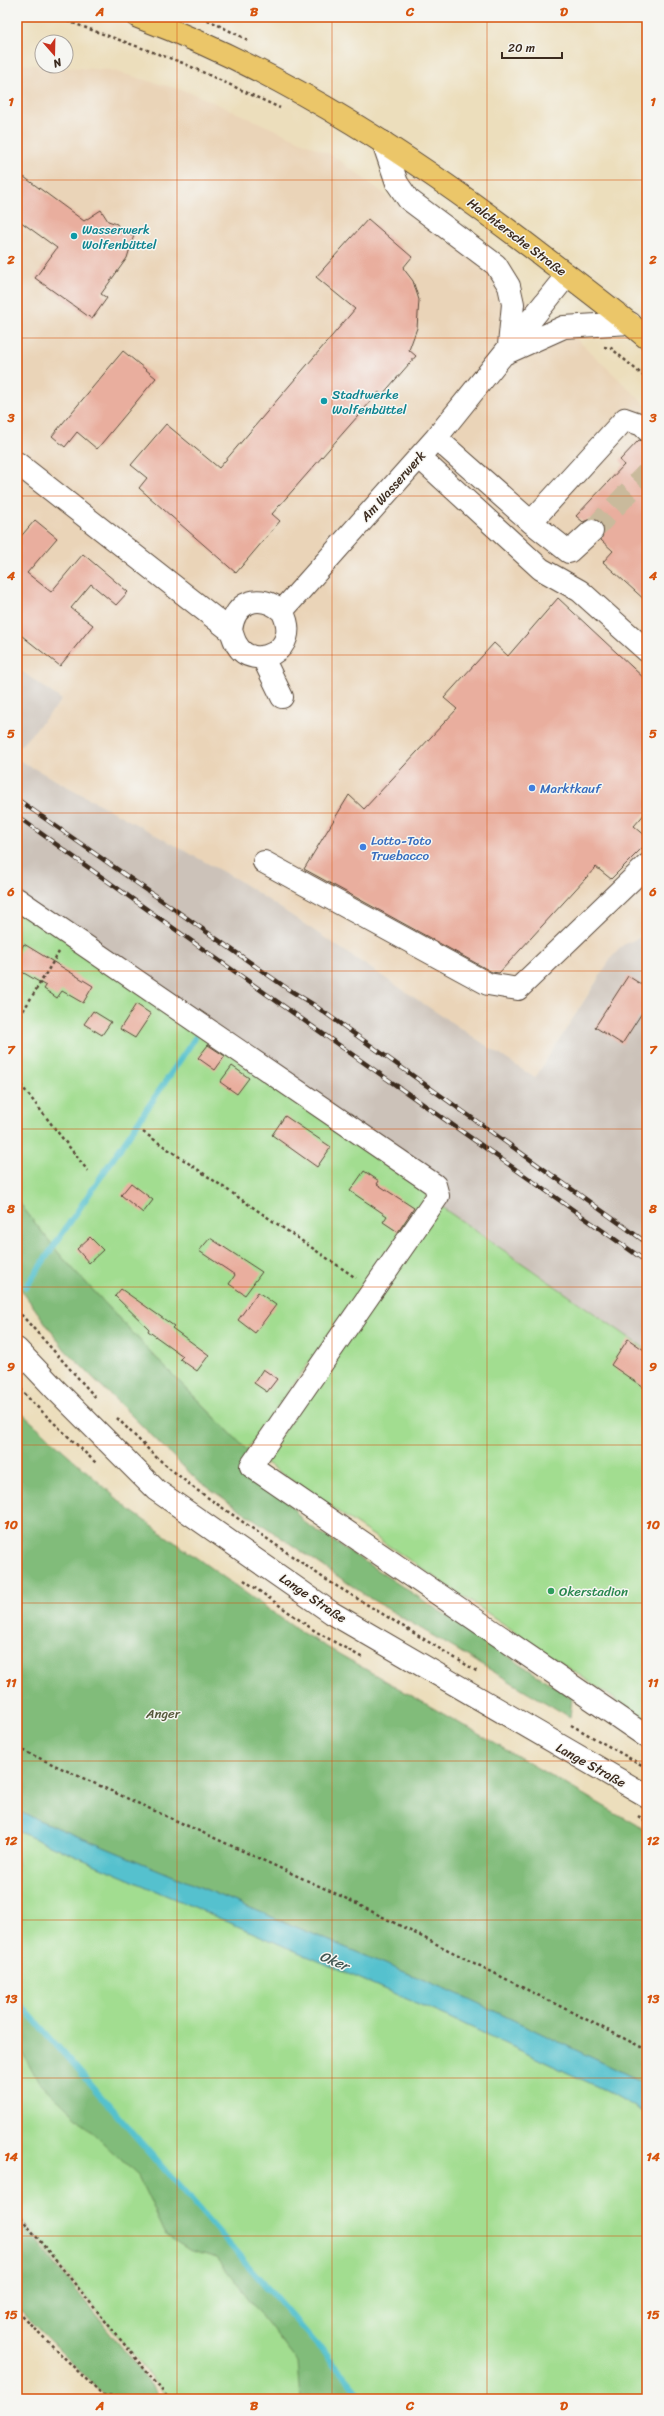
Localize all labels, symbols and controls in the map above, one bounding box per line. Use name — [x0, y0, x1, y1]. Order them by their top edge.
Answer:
text: A — [95, 0, 104, 23]
text: B — [250, 0, 259, 23]
text: C — [405, 0, 415, 23]
text: D — [560, 0, 568, 23]
north arrow — [34, 34, 74, 74]
scale bar — [502, 34, 562, 60]
text: 20 m — [508, 37, 535, 59]
text: N — [50, 52, 65, 73]
text: 1 — [8, 90, 14, 113]
text: 1 — [650, 90, 656, 113]
street label: Halchtersche Straße — [462, 192, 572, 282]
place label: Wasserwerk Wolfenbüttel — [82, 218, 157, 256]
marker: Wasserwerk Wolfenbüttel — [69, 231, 79, 241]
text: 2 — [6, 248, 15, 271]
text: 2 — [648, 248, 657, 271]
place label: Stadtwerke Wolfenbüttel — [332, 383, 407, 421]
marker: Stadtwerke Wolfenbüttel — [319, 396, 329, 406]
text: 3 — [6, 406, 15, 429]
text: 3 — [648, 406, 657, 429]
street label: Am Wasserwerk — [354, 445, 431, 528]
text: 4 — [6, 564, 16, 587]
text: 4 — [648, 564, 658, 587]
text: 5 — [7, 722, 15, 745]
text: 5 — [649, 722, 657, 745]
place label: Marktkauf — [540, 777, 602, 800]
marker: Marktkauf — [527, 783, 537, 793]
place label: Lotto-Toto Truebacco — [371, 829, 432, 867]
marker: Lotto-Toto Truebacco — [358, 842, 368, 852]
text: 6 — [6, 880, 15, 903]
text: 6 — [648, 880, 657, 903]
text: 7 — [7, 1038, 16, 1061]
text: 7 — [649, 1038, 658, 1061]
text: 8 — [6, 1197, 15, 1220]
text: 8 — [648, 1197, 657, 1220]
text: 9 — [7, 1355, 15, 1378]
text: 9 — [649, 1355, 657, 1378]
text: 10 — [4, 1513, 18, 1536]
text: 10 — [646, 1513, 660, 1536]
street label: Lange Straße — [275, 1567, 352, 1629]
place label: Okerstadion — [559, 1580, 628, 1603]
marker: Okerstadion — [546, 1586, 556, 1596]
text: 11 — [5, 1671, 17, 1694]
text: 11 — [647, 1671, 659, 1694]
park label: Anger — [145, 1702, 181, 1725]
street label: Lange Straße — [552, 1736, 631, 1794]
text: 12 — [4, 1829, 18, 1852]
text: 12 — [646, 1829, 660, 1852]
water label: Oker — [316, 1944, 355, 1980]
text: 13 — [5, 1987, 18, 2010]
text: 13 — [647, 1987, 660, 2010]
text: 14 — [4, 2145, 19, 2168]
text: 14 — [646, 2145, 661, 2168]
text: 15 — [4, 2303, 18, 2326]
text: 15 — [646, 2303, 660, 2326]
text: A — [95, 2394, 104, 2416]
text: B — [250, 2394, 259, 2416]
text: C — [405, 2394, 415, 2416]
text: D — [560, 2394, 568, 2416]

